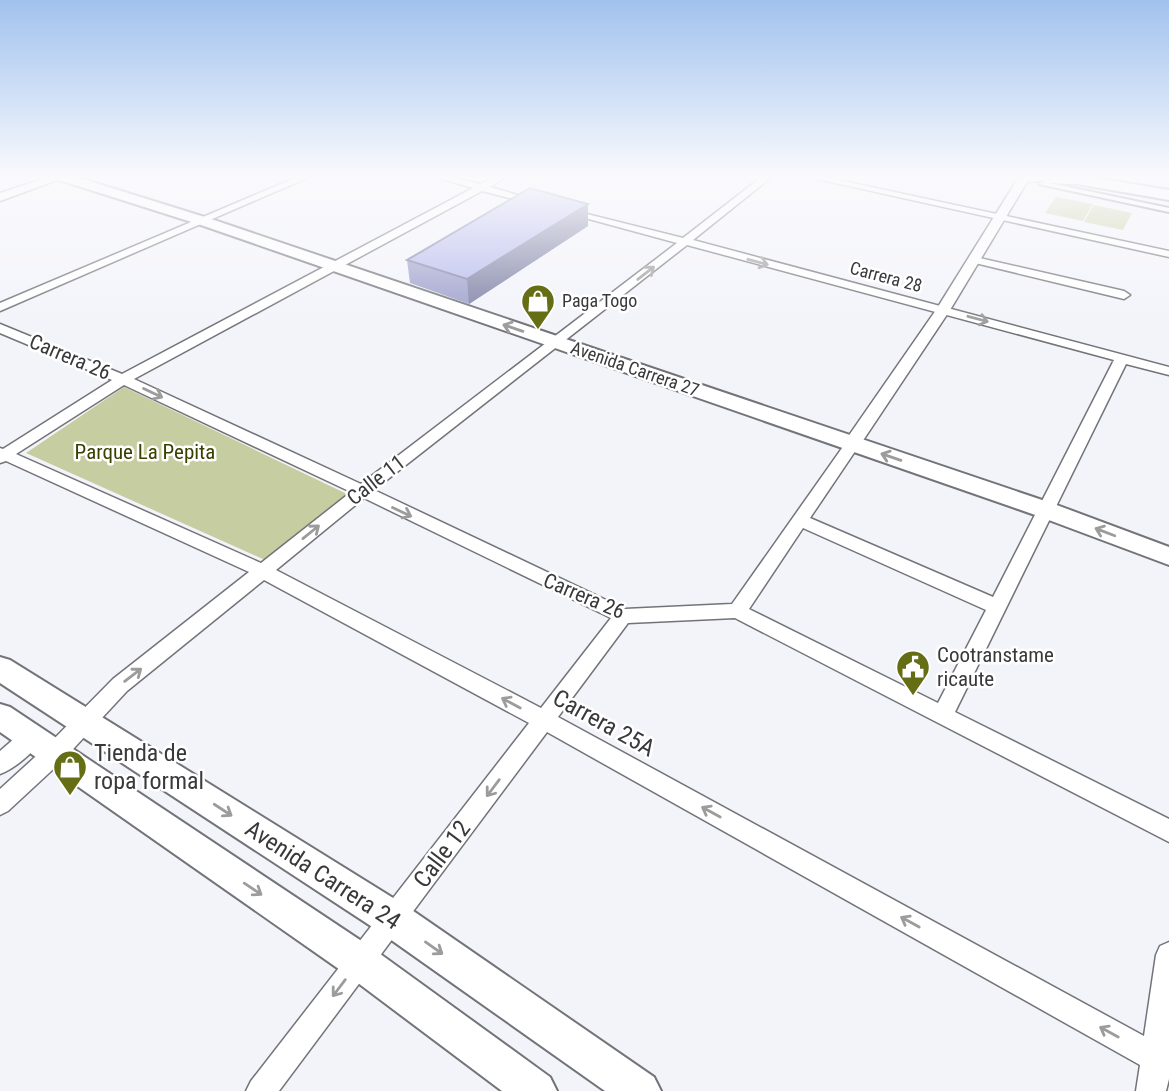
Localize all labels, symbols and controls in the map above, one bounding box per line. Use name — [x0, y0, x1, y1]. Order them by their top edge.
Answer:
one-way arrow — [746, 256, 769, 269]
street label: Carrera 28 — [848, 257, 924, 296]
one-way arrow — [636, 265, 654, 281]
shop icon: Paga Togo — [519, 282, 557, 331]
place label: Paga Togo — [562, 290, 637, 311]
one-way arrow — [966, 313, 989, 326]
one-way arrow — [502, 321, 524, 334]
street label: Carrera 26 — [26, 329, 114, 385]
street label: Avenida Carrera 27 — [568, 337, 702, 400]
one-way arrow — [142, 387, 163, 400]
park label: Parque La Pepita — [75, 440, 215, 464]
street label: Calle 11 — [342, 450, 410, 510]
one-way arrow — [880, 450, 902, 462]
one-way arrow — [391, 506, 412, 520]
one-way arrow — [301, 525, 319, 540]
one-way arrow — [1095, 525, 1117, 538]
street label: Carrera 26 — [540, 568, 628, 624]
place label: Cootranstame ricaute — [937, 643, 1054, 691]
public building icon: Cootranstame ricaute — [894, 648, 932, 697]
one-way arrow — [123, 667, 142, 682]
street label: Carrera 25A — [548, 684, 660, 763]
one-way arrow — [502, 695, 522, 709]
place label: Tienda de ropa formal — [94, 739, 204, 795]
shop icon: Tienda de ropa formal — [51, 748, 89, 797]
one-way arrow — [485, 778, 500, 797]
one-way arrow — [212, 804, 232, 818]
one-way arrow — [701, 805, 722, 818]
street label: Avenida Carrera 24 — [240, 815, 406, 936]
street label: Calle 12 — [408, 815, 476, 893]
one-way arrow — [243, 882, 262, 896]
one-way arrow — [900, 915, 921, 928]
one-way arrow — [424, 941, 443, 955]
one-way arrow — [332, 978, 347, 996]
one-way arrow — [1099, 1025, 1120, 1038]

